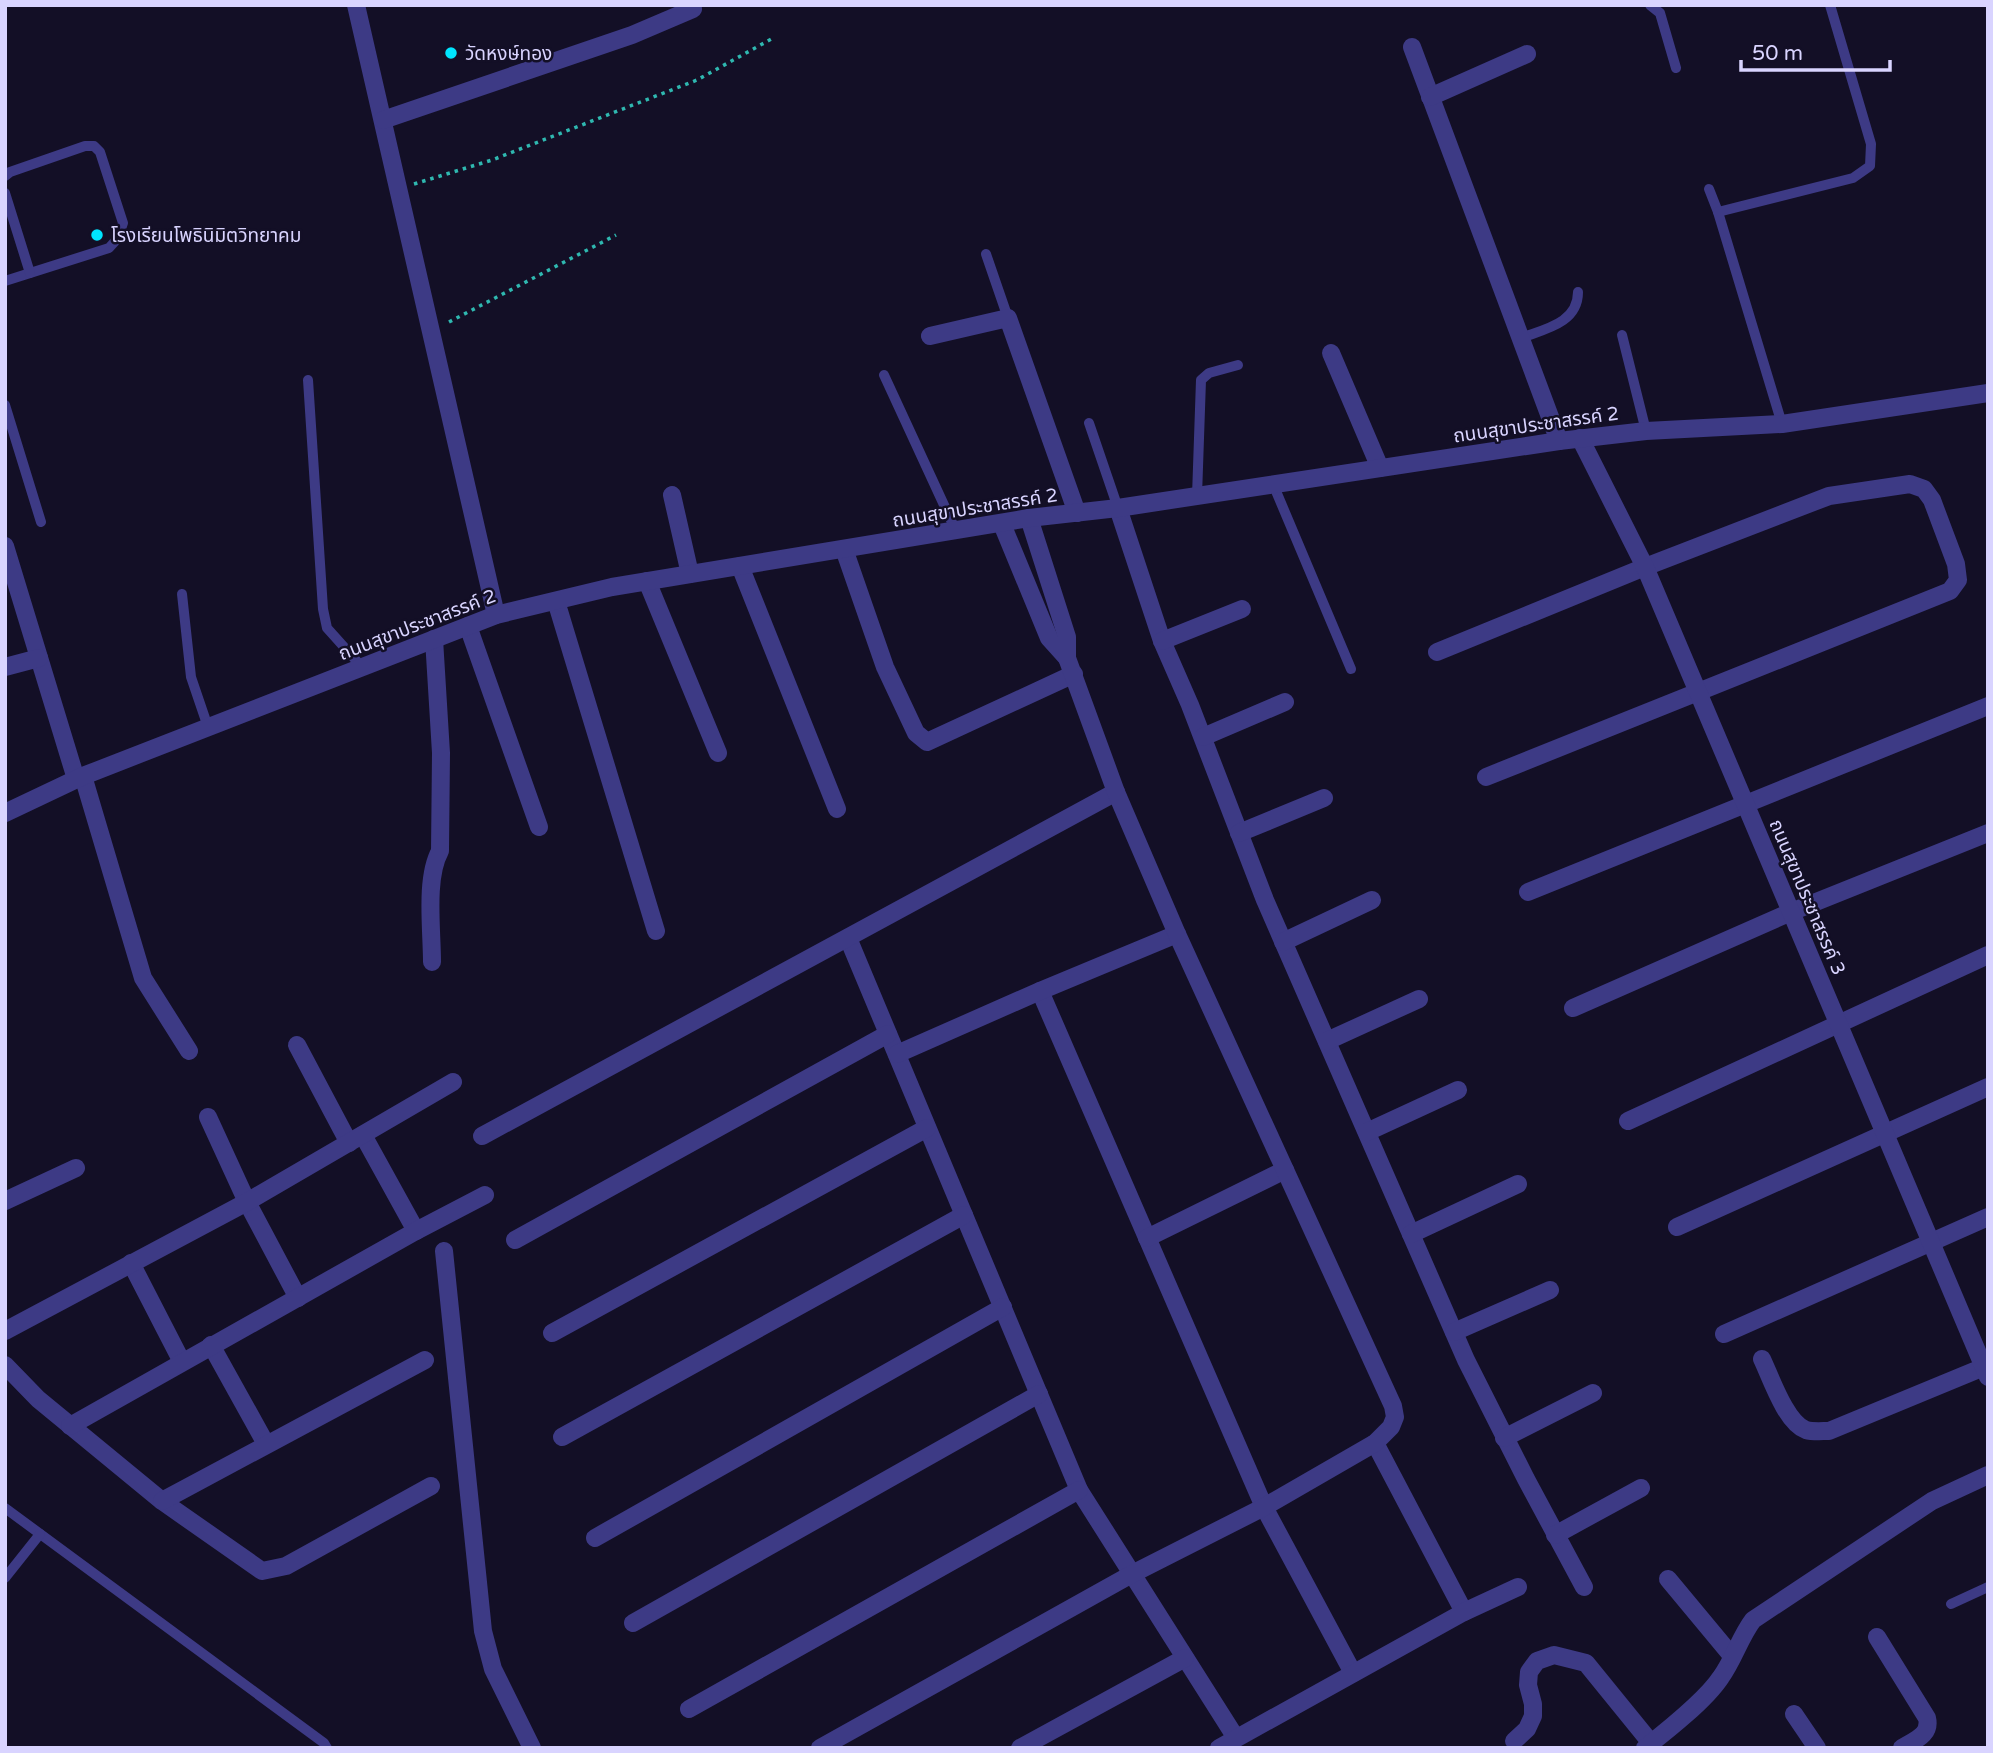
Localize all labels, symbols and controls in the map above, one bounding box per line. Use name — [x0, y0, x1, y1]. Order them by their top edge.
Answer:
scale bar — [1741, 28, 1890, 72]
text: 50 m — [1752, 41, 1803, 66]
place label: วัดหงษ์ทอง — [465, 43, 552, 65]
marker: วัดหงษ์ทอง — [443, 45, 459, 61]
place label: โรงเรียนโพธินิมิตวิทยาคม — [111, 225, 301, 247]
marker: โรงเรียนโพธินิมิตวิทยาคม — [89, 227, 105, 243]
street label: ถนนสุขาประชาสรรค์ 2 — [1452, 402, 1620, 448]
street label: ถนนสุขาประชาสรรค์ 2 — [891, 484, 1059, 532]
street label: ถนนสุขาประชาสรรค์ 2 — [335, 585, 499, 665]
street label: ถนนสุขาประชาสรรค์ 3 — [1764, 816, 1850, 979]

